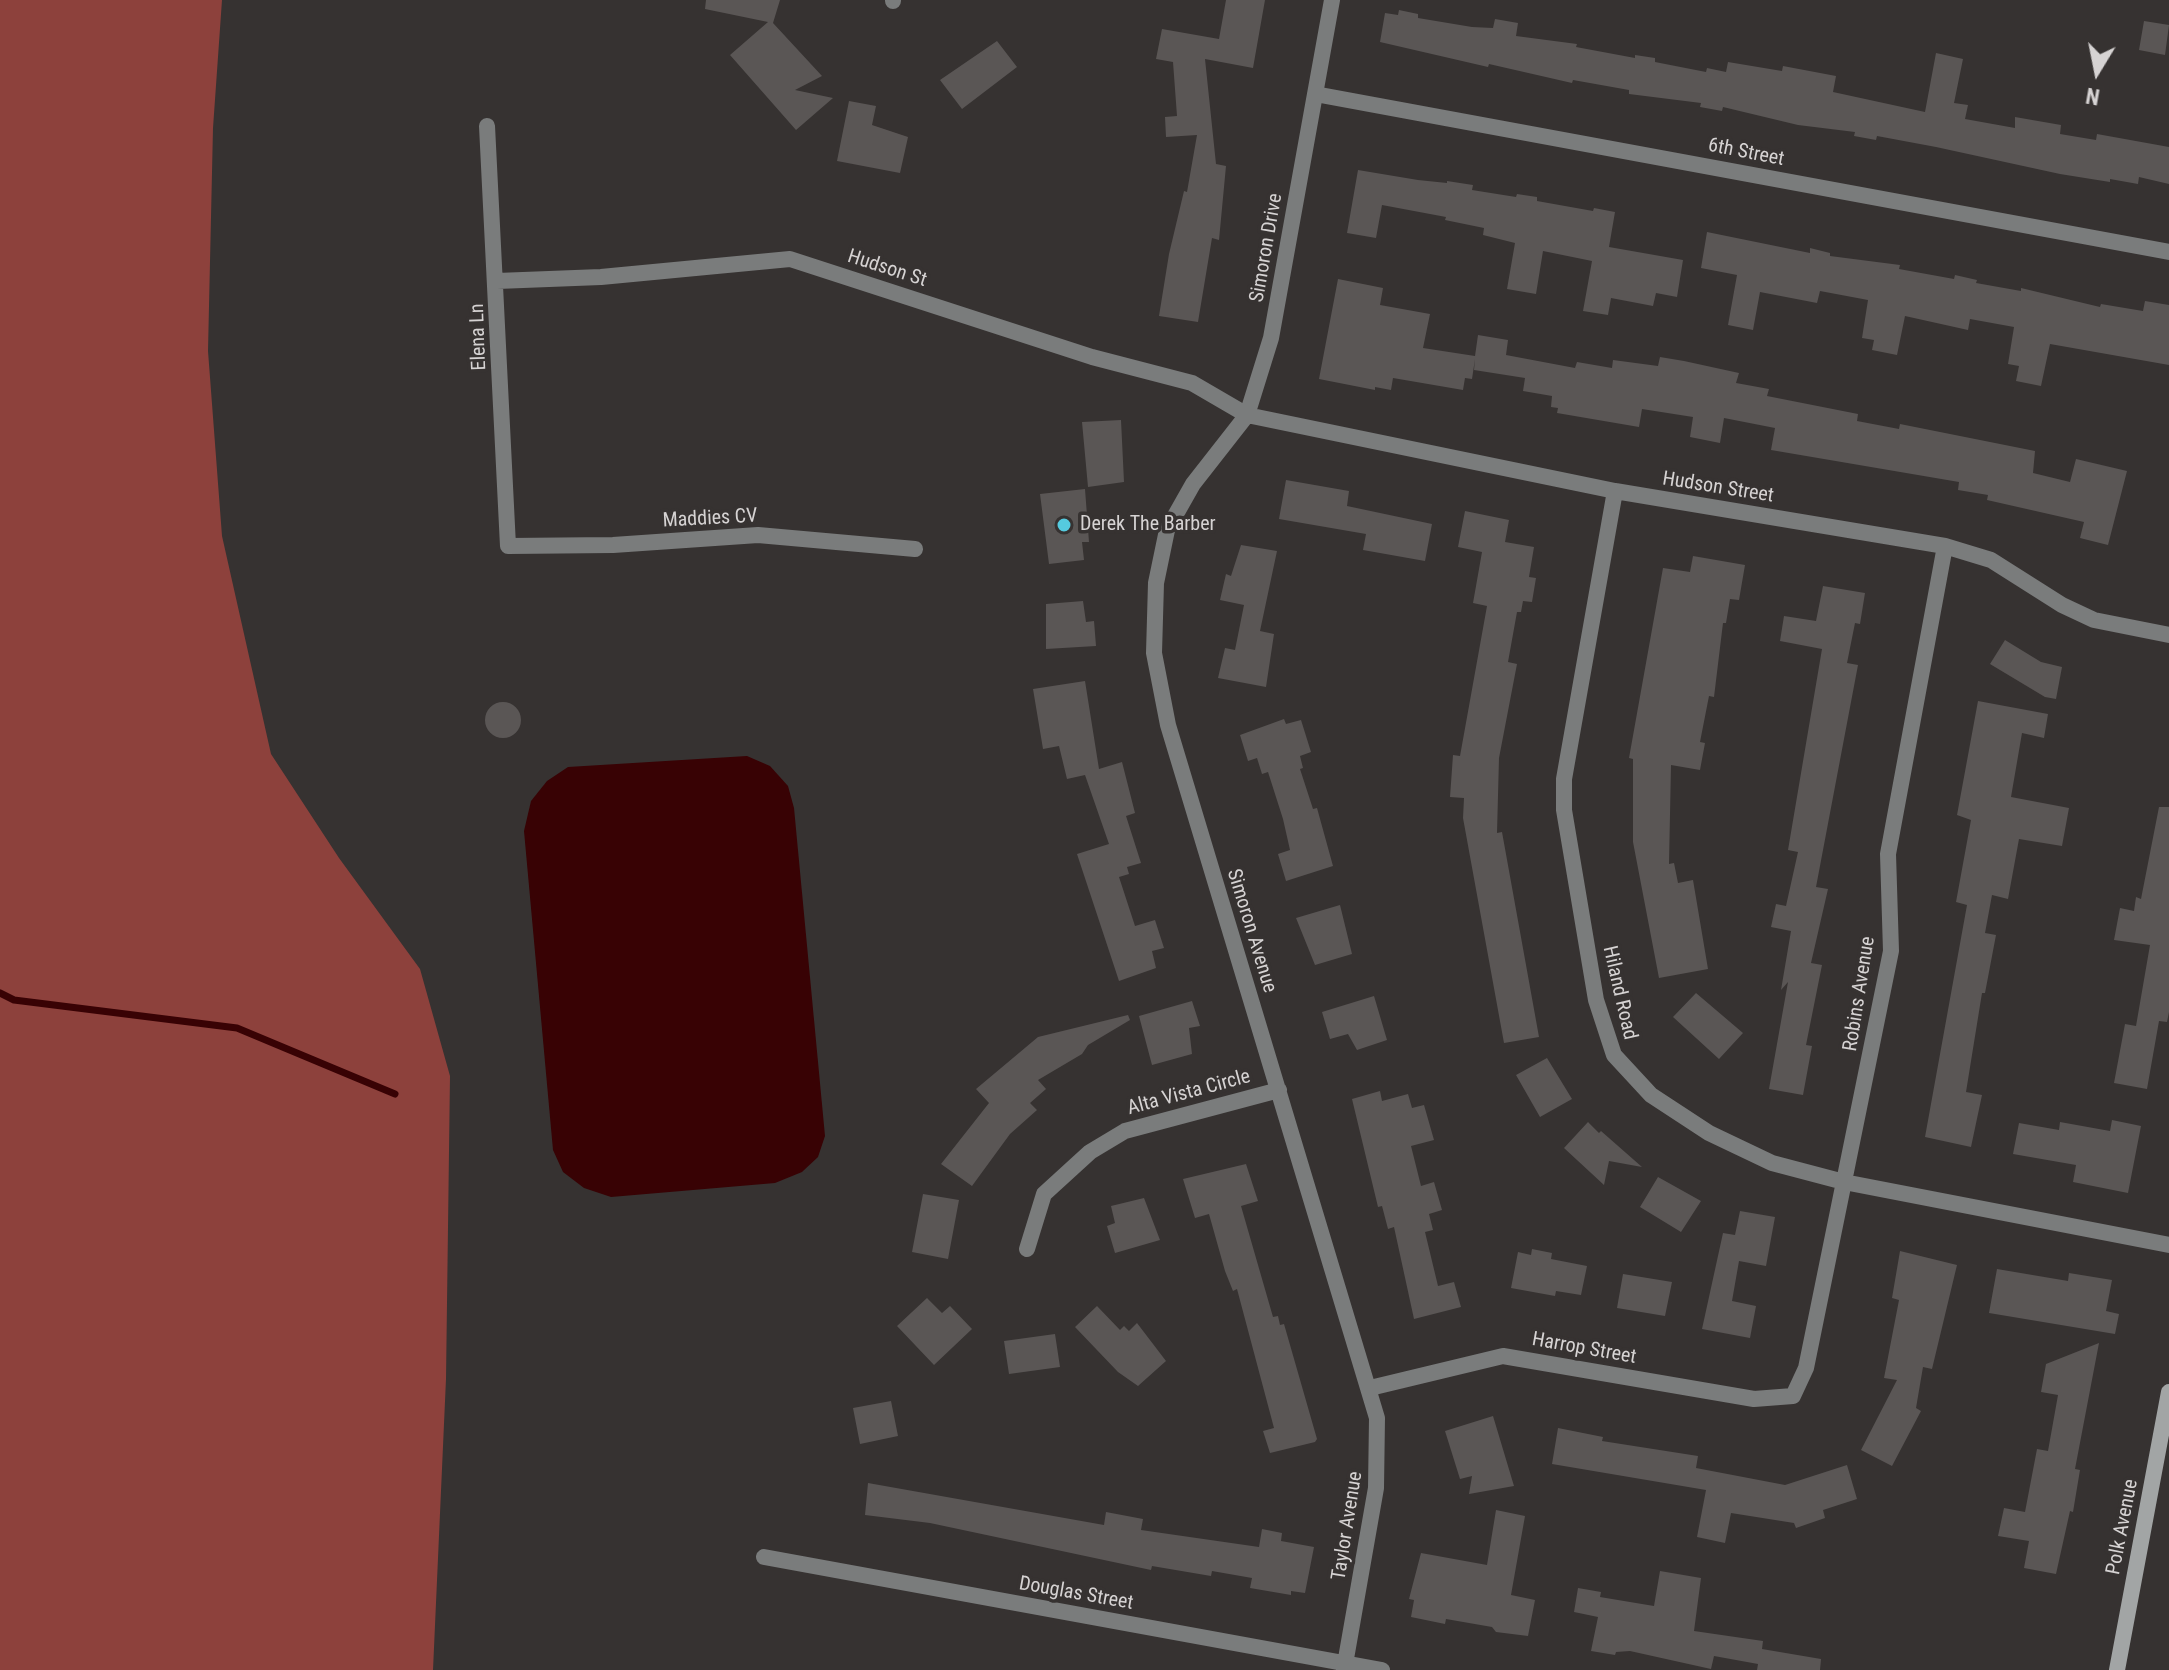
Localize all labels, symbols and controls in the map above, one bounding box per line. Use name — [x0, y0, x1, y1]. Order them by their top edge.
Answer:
north arrow — [2057, 32, 2137, 112]
text: N — [2084, 83, 2102, 110]
street label: 6th Street — [1706, 134, 1786, 172]
street label: Simoron Drive — [1246, 192, 1288, 304]
street label: Hudson St — [844, 245, 930, 293]
street label: Elena Ln — [466, 303, 492, 371]
street label: Hudson Street — [1661, 467, 1775, 509]
street label: Maddies CV — [662, 505, 758, 533]
place label: Derek The Barber — [1080, 513, 1216, 537]
marker: Derek The Barber — [1055, 516, 1073, 534]
street label: Simoron Avenue — [1221, 866, 1281, 996]
street label: Robins Avenue — [1839, 935, 1881, 1053]
street label: Hiland Road — [1597, 944, 1641, 1042]
street label: Alta Vista Circle — [1125, 1065, 1253, 1121]
street label: Harrop Street — [1530, 1328, 1638, 1370]
street label: Taylor Avenue — [1328, 1470, 1368, 1582]
street label: Polk Avenue — [2102, 1477, 2144, 1577]
street label: Douglas Street — [1017, 1572, 1135, 1616]

